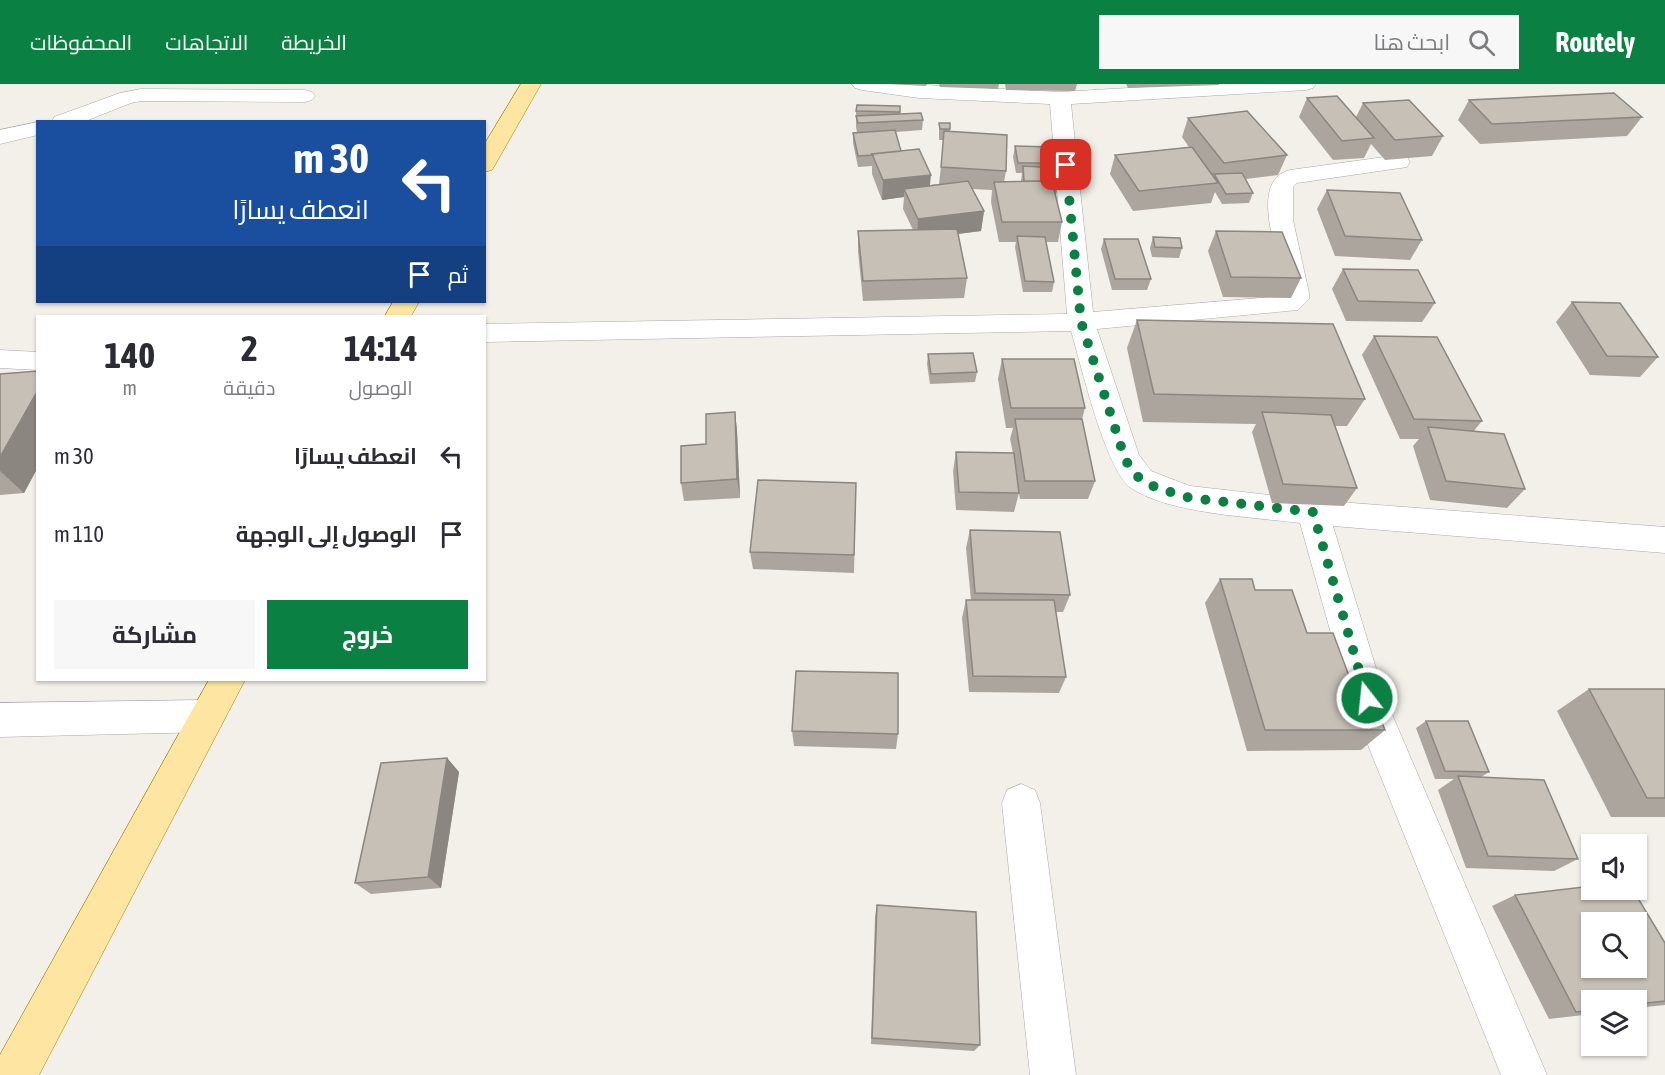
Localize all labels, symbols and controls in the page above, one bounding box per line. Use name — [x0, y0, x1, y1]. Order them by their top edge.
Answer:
search box — [1099, 15, 1519, 69]
icon: search — [1465, 26, 1498, 59]
text: Routely — [1555, 26, 1635, 58]
text: ابحث هنا — [1374, 29, 1450, 55]
text: المحفوظات — [30, 30, 132, 54]
text: الاتجاهات — [165, 30, 248, 54]
text: الخريطة — [281, 30, 347, 54]
text: 30 m — [294, 134, 369, 182]
pin — [1040, 139, 1091, 190]
icon: left — [390, 144, 468, 222]
icon: arrive — [1049, 148, 1082, 181]
text: انعطف يسارًا — [232, 194, 369, 225]
icon: arrive — [403, 258, 436, 291]
text: ثم — [448, 262, 468, 288]
text: 2 — [241, 327, 258, 369]
text: 14:14 — [344, 327, 418, 369]
text: 140 — [104, 334, 155, 376]
text: m — [122, 376, 137, 399]
text: دقيقة — [223, 376, 275, 399]
text: الوصول — [349, 376, 413, 399]
icon: left — [435, 440, 468, 473]
text: 30 m — [54, 443, 94, 469]
text: انعطف يسارًا — [294, 443, 417, 469]
icon: arrive — [435, 518, 468, 551]
text: 110 m — [54, 521, 104, 547]
text: الوصول إلى الوجهة — [236, 521, 417, 547]
button: مشاركة — [54, 600, 255, 669]
button: خروج — [267, 600, 468, 669]
position arrow — [1335, 666, 1399, 730]
map controls — [1581, 834, 1647, 1056]
button: sound — [1581, 834, 1647, 900]
button: search — [1581, 912, 1647, 978]
button: layers — [1581, 990, 1647, 1056]

